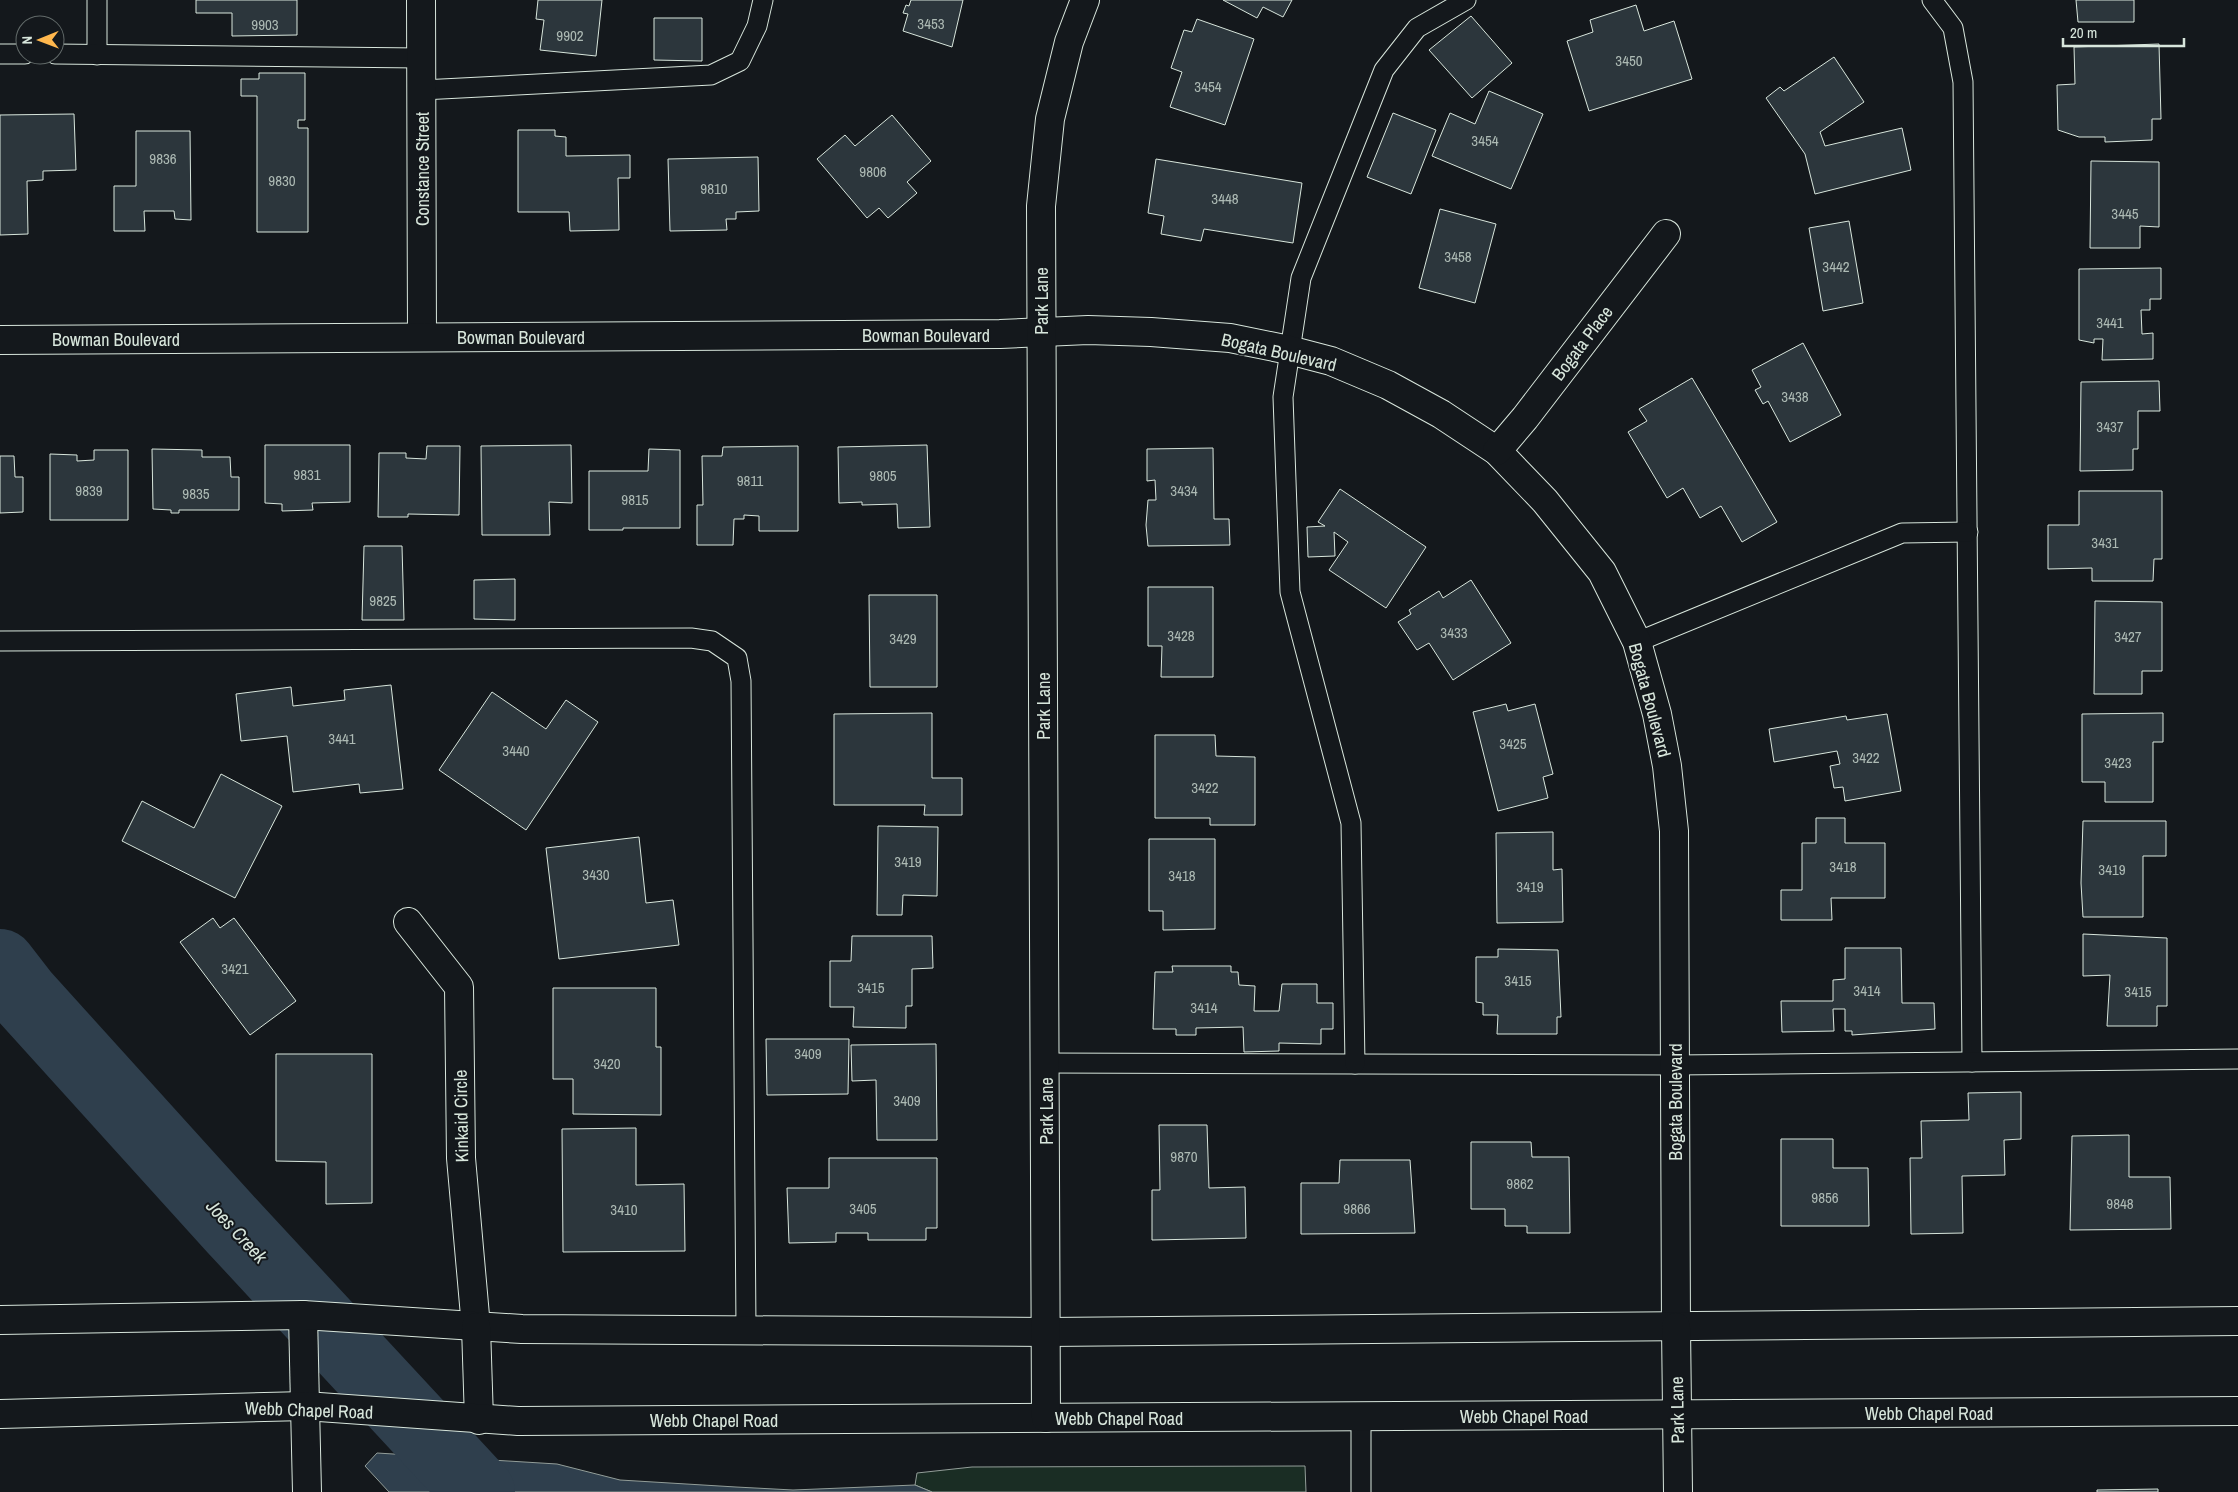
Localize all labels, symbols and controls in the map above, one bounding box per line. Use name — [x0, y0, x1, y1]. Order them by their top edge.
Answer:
house number: 3453 — [917, 13, 945, 34]
house number: 9903 — [251, 14, 279, 35]
north arrow — [15, 15, 65, 65]
scale bar — [2063, 15, 2184, 47]
text: 20 m — [2070, 22, 2097, 43]
house number: 9902 — [556, 25, 584, 46]
text: N — [18, 36, 36, 45]
house number: 3450 — [1615, 50, 1643, 71]
house number: 3454 — [1194, 76, 1222, 97]
street label: Constance Street — [410, 112, 435, 226]
house number: 3454 — [1471, 130, 1499, 151]
house number: 9836 — [149, 148, 177, 169]
house number: 9806 — [859, 161, 887, 182]
house number: 9830 — [268, 170, 296, 191]
house number: 9810 — [700, 178, 728, 199]
house number: 3448 — [1211, 188, 1239, 209]
house number: 3445 — [2111, 203, 2139, 224]
house number: 3458 — [1444, 246, 1472, 267]
house number: 3442 — [1822, 256, 1850, 277]
street label: Park Lane — [1029, 267, 1054, 335]
street label: Bogata Place — [1546, 300, 1618, 386]
house number: 3441 — [2096, 312, 2124, 333]
street label: Bowman Boulevard — [862, 323, 990, 348]
street label: Bowman Boulevard — [457, 325, 585, 350]
street label: Bowman Boulevard — [52, 327, 180, 352]
street label: Bogata Boulevard — [1219, 327, 1339, 377]
house number: 3438 — [1781, 386, 1809, 407]
house number: 3437 — [2096, 416, 2124, 437]
house number: 9831 — [293, 464, 321, 485]
house number: 9805 — [869, 465, 897, 486]
house number: 9811 — [737, 470, 763, 491]
house number: 9839 — [75, 480, 103, 501]
house number: 3434 — [1170, 480, 1198, 501]
house number: 9835 — [182, 483, 210, 504]
house number: 9815 — [621, 489, 649, 510]
house number: 3431 — [2091, 532, 2119, 553]
house number: 9825 — [369, 590, 397, 611]
house number: 3433 — [1440, 622, 1468, 643]
house number: 3428 — [1167, 625, 1195, 646]
house number: 3427 — [2114, 626, 2142, 647]
house number: 3429 — [889, 628, 917, 649]
street label: Bogata Boulevard — [1623, 640, 1677, 760]
street label: Park Lane — [1031, 672, 1056, 740]
house number: 3441 — [328, 728, 356, 749]
house number: 3425 — [1499, 733, 1527, 754]
house number: 3440 — [502, 740, 530, 761]
house number: 3422 — [1852, 747, 1880, 768]
house number: 3423 — [2104, 752, 2132, 773]
house number: 3422 — [1191, 777, 1219, 798]
house number: 3419 — [894, 851, 922, 872]
house number: 3418 — [1829, 856, 1857, 877]
house number: 3419 — [2098, 859, 2126, 880]
house number: 3430 — [582, 864, 610, 885]
house number: 3418 — [1168, 865, 1196, 886]
house number: 3419 — [1516, 876, 1544, 897]
house number: 3421 — [221, 958, 249, 979]
house number: 3415 — [1504, 970, 1532, 991]
house number: 3415 — [857, 977, 885, 998]
house number: 3414 — [1853, 980, 1881, 1001]
house number: 3415 — [2124, 981, 2152, 1002]
house number: 3414 — [1190, 997, 1218, 1018]
house number: 3409 — [794, 1043, 822, 1064]
street label: Bogata Boulevard — [1663, 1043, 1688, 1161]
house number: 3420 — [593, 1053, 621, 1074]
street label: Kinkaid Circle — [448, 1069, 474, 1163]
street label: Park Lane — [1034, 1077, 1059, 1145]
house number: 3409 — [893, 1090, 921, 1111]
house number: 9870 — [1170, 1146, 1198, 1167]
house number: 9862 — [1506, 1173, 1534, 1194]
house number: 9856 — [1811, 1187, 1839, 1208]
water label: Joes Creek — [200, 1193, 274, 1270]
house number: 9848 — [2106, 1193, 2134, 1214]
house number: 3405 — [849, 1198, 877, 1219]
house number: 9866 — [1343, 1198, 1371, 1219]
house number: 3410 — [610, 1199, 638, 1220]
street label: Park Lane — [1664, 1376, 1690, 1444]
street label: Webb Chapel Road — [244, 1395, 374, 1425]
street label: Webb Chapel Road — [1865, 1401, 1993, 1426]
street label: Webb Chapel Road — [1460, 1404, 1588, 1429]
street label: Webb Chapel Road — [1055, 1406, 1183, 1431]
street label: Webb Chapel Road — [650, 1408, 778, 1433]

